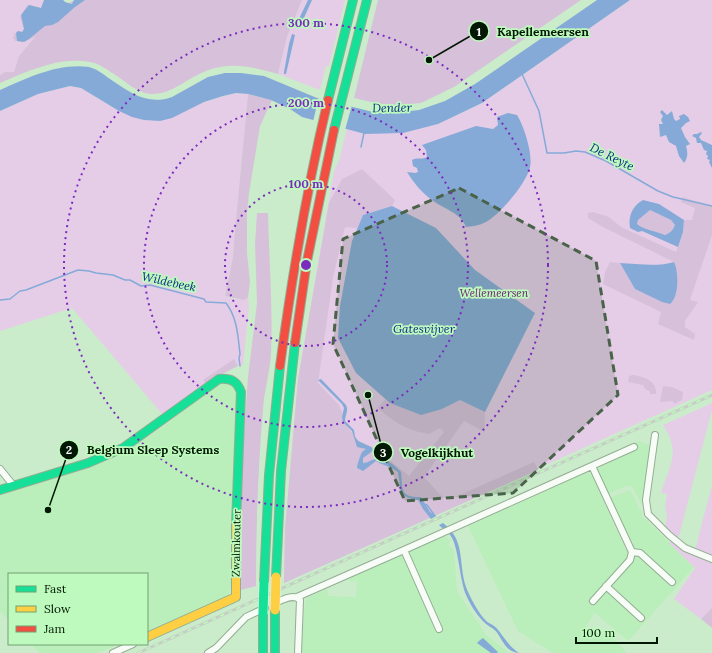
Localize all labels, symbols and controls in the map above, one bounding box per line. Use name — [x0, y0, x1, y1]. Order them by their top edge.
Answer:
text: 300 m — [288, 15, 324, 30]
callout: Kapellemeersen — [469, 19, 597, 43]
text: 1 — [477, 24, 482, 39]
text: Kapellemeersen — [497, 24, 589, 39]
text: 200 m — [288, 95, 324, 110]
water label: Dender — [372, 100, 413, 115]
water label: De Reyte — [588, 139, 637, 174]
text: 100 m — [289, 176, 323, 191]
centre of rings — [299, 258, 313, 272]
water label: Wildebeek — [140, 268, 198, 295]
park label: Wellemeersen — [460, 286, 529, 300]
water label: Gatesvijver — [393, 321, 456, 336]
callout: Belgium Sleep Systems — [59, 438, 228, 462]
callout: Vogelkijkhut — [373, 440, 481, 464]
text: 2 — [66, 442, 72, 457]
text: Belgium Sleep Systems — [87, 442, 219, 457]
text: 3 — [380, 445, 387, 460]
text: Vogelkijkhut — [401, 445, 474, 460]
street label: Zwalmkouter — [228, 509, 244, 577]
legend — [8, 573, 148, 645]
text: Fast — [44, 581, 67, 596]
text: Slow — [44, 601, 71, 616]
scale bar — [576, 619, 657, 645]
text: Jam — [43, 621, 65, 636]
text: 100 m — [582, 625, 615, 640]

